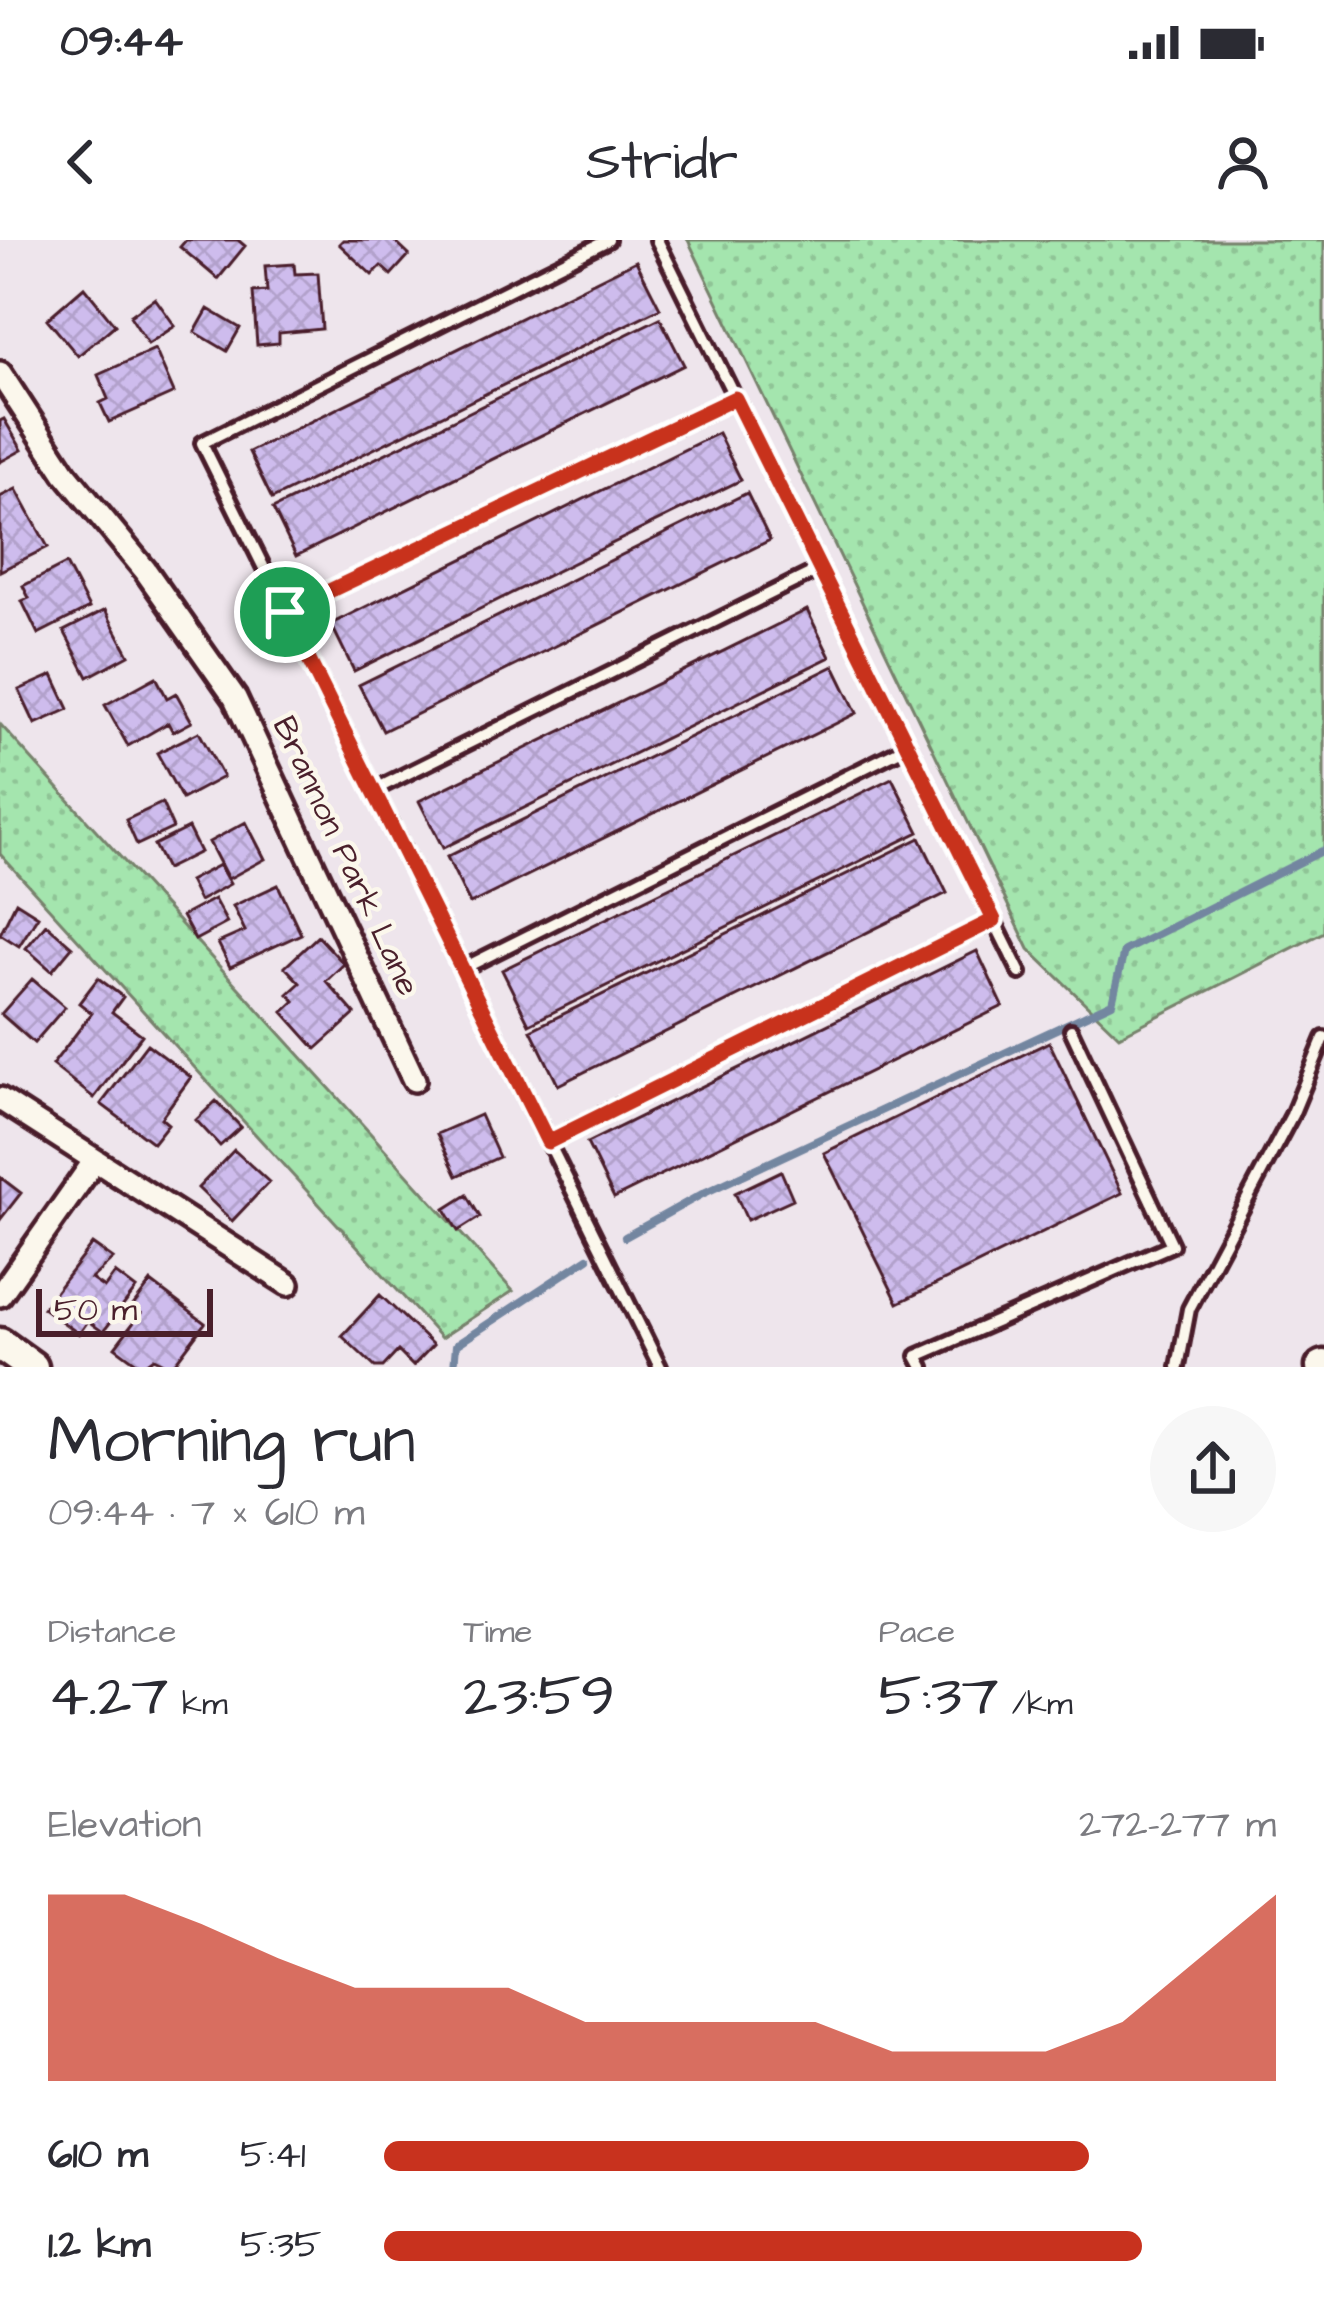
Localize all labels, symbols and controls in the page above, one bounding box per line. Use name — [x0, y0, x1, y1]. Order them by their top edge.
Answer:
text: 09:44 — [60, 11, 183, 73]
text: Stridr — [586, 125, 738, 200]
icon: back — [48, 129, 114, 195]
icon: person — [1210, 129, 1276, 195]
pin — [234, 561, 336, 663]
icon: arrive — [252, 579, 318, 645]
street label: Brannon Park Lane — [261, 709, 431, 1003]
scale bar — [36, 1283, 213, 1336]
text: 50 m — [54, 1287, 137, 1333]
text: Morning run — [48, 1396, 416, 1488]
button: share — [1150, 1406, 1276, 1532]
text: 09:44 · 7 × 610 m — [48, 1487, 365, 1541]
text: Distance — [48, 1609, 176, 1655]
text: Time — [463, 1609, 532, 1655]
text: Pace — [879, 1609, 955, 1655]
text: 4.27 — [48, 1655, 169, 1738]
text: 23:59 — [463, 1655, 615, 1738]
text: 5:37 — [879, 1655, 999, 1738]
text: km — [169, 1681, 228, 1727]
text: /km — [999, 1681, 1073, 1727]
text: Elevation — [48, 1799, 202, 1853]
text: 272–277 m — [1079, 1799, 1276, 1853]
text: 610 m — [48, 2129, 148, 2183]
text: 5:41 — [240, 2129, 306, 2183]
text: 1.2 km — [48, 2219, 151, 2273]
text: 5:35 — [240, 2219, 322, 2273]

